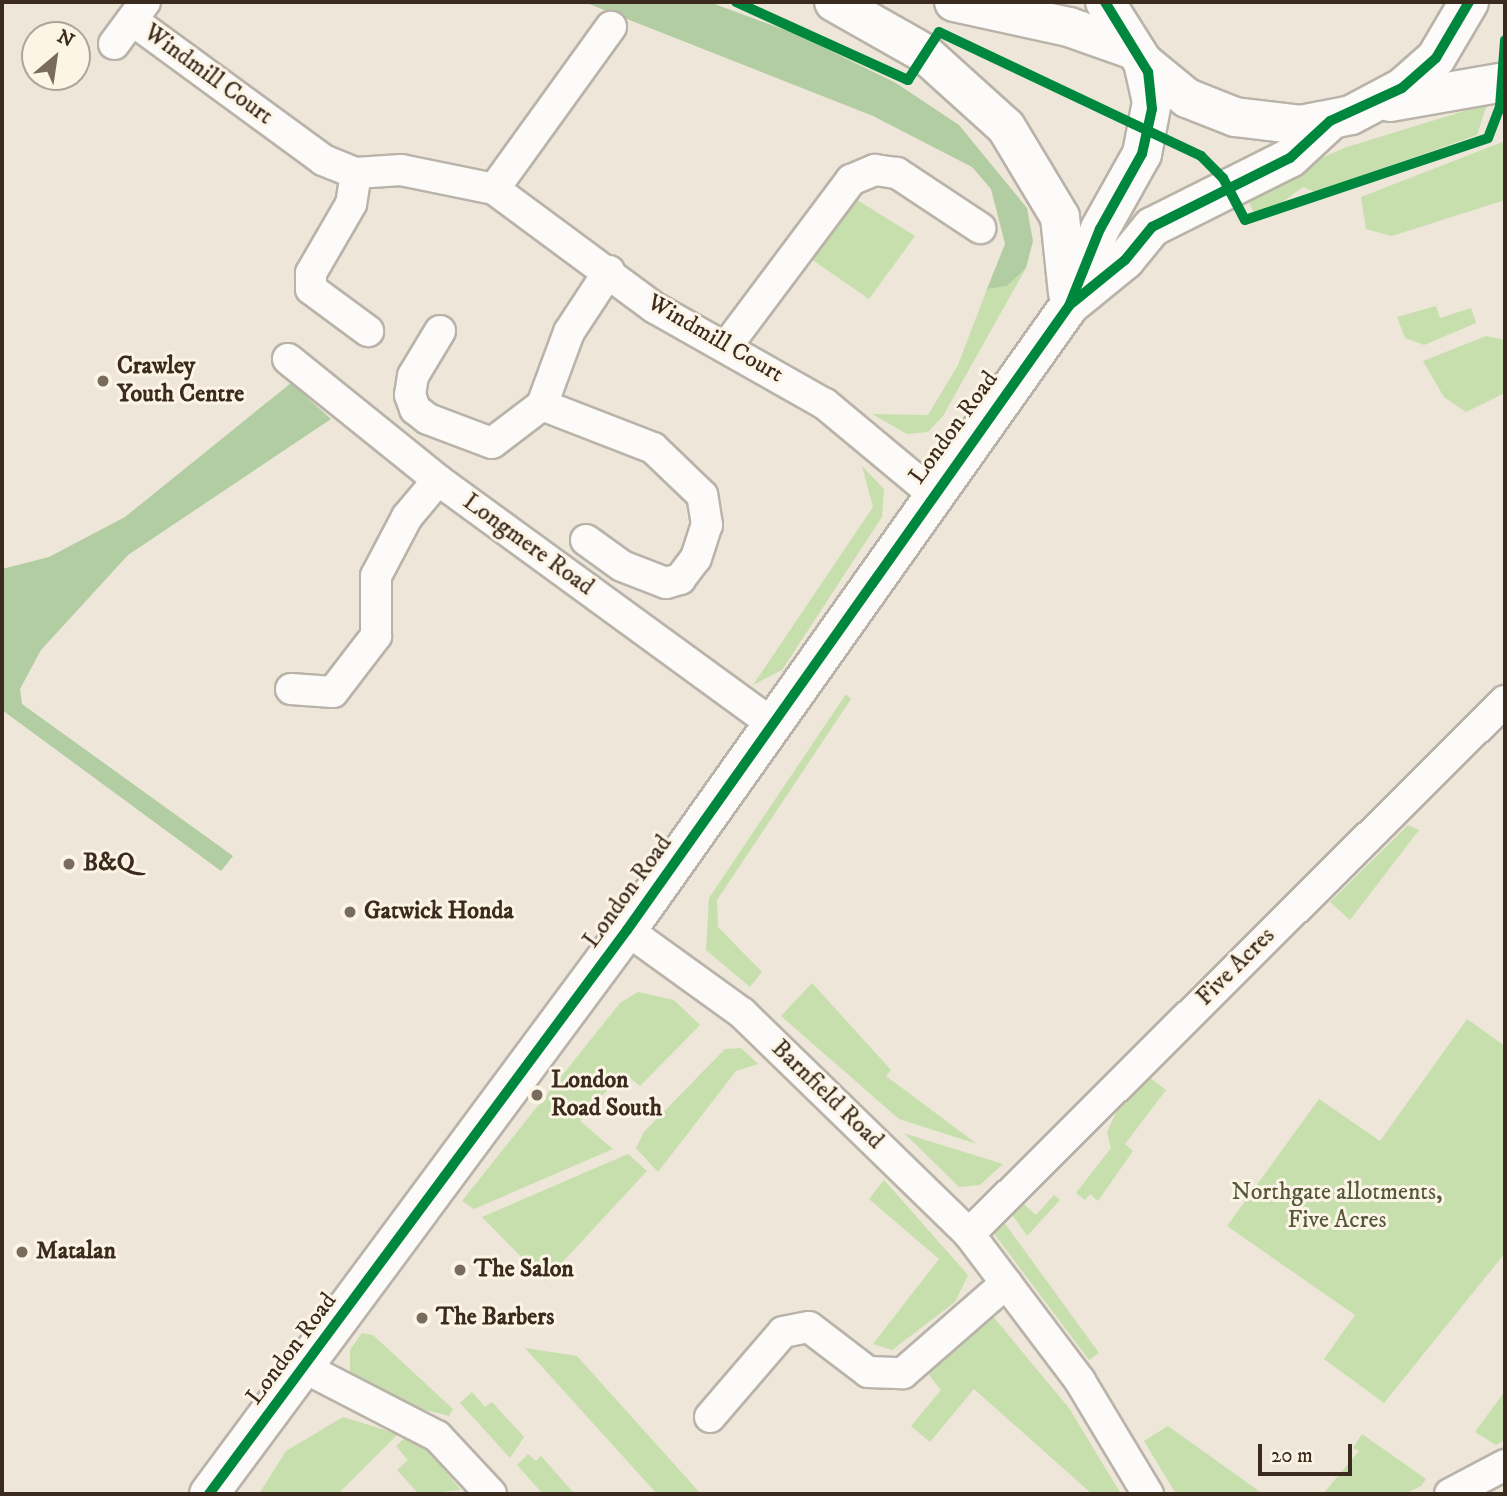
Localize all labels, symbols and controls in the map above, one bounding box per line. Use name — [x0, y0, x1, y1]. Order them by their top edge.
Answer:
street label: Windmill Court — [138, 19, 278, 131]
north arrow — [21, 21, 91, 91]
text: N — [53, 25, 78, 53]
street label: Windmill Court — [642, 288, 788, 390]
place label: Crawley Youth Centre — [117, 353, 244, 409]
street label: London Road — [903, 366, 1005, 490]
marker: Crawley Youth Centre — [95, 373, 111, 389]
street label: Longmere Road — [457, 488, 599, 602]
street label: London Road — [577, 830, 679, 954]
place label: B&Q — [83, 850, 134, 878]
marker: B&Q — [61, 856, 77, 872]
place label: Gatwick Honda — [364, 898, 514, 926]
marker: Gatwick Honda — [342, 904, 358, 920]
street label: Five Acres — [1191, 922, 1281, 1012]
street label: Barnfield Road — [765, 1035, 889, 1155]
place label: London Road South — [551, 1067, 662, 1123]
marker: London Road South — [529, 1087, 545, 1103]
park label: Northgate allotments, Five Acres — [1231, 1179, 1443, 1235]
place label: Matalan — [36, 1238, 116, 1266]
marker: Matalan — [14, 1244, 30, 1260]
place label: The Salon — [474, 1256, 574, 1284]
marker: The Salon — [452, 1262, 468, 1278]
street label: London Road — [241, 1287, 343, 1411]
place label: The Barbers — [436, 1304, 554, 1332]
marker: The Barbers — [414, 1310, 430, 1326]
scale bar — [1262, 1430, 1356, 1474]
text: 20 m — [1271, 1443, 1313, 1469]

